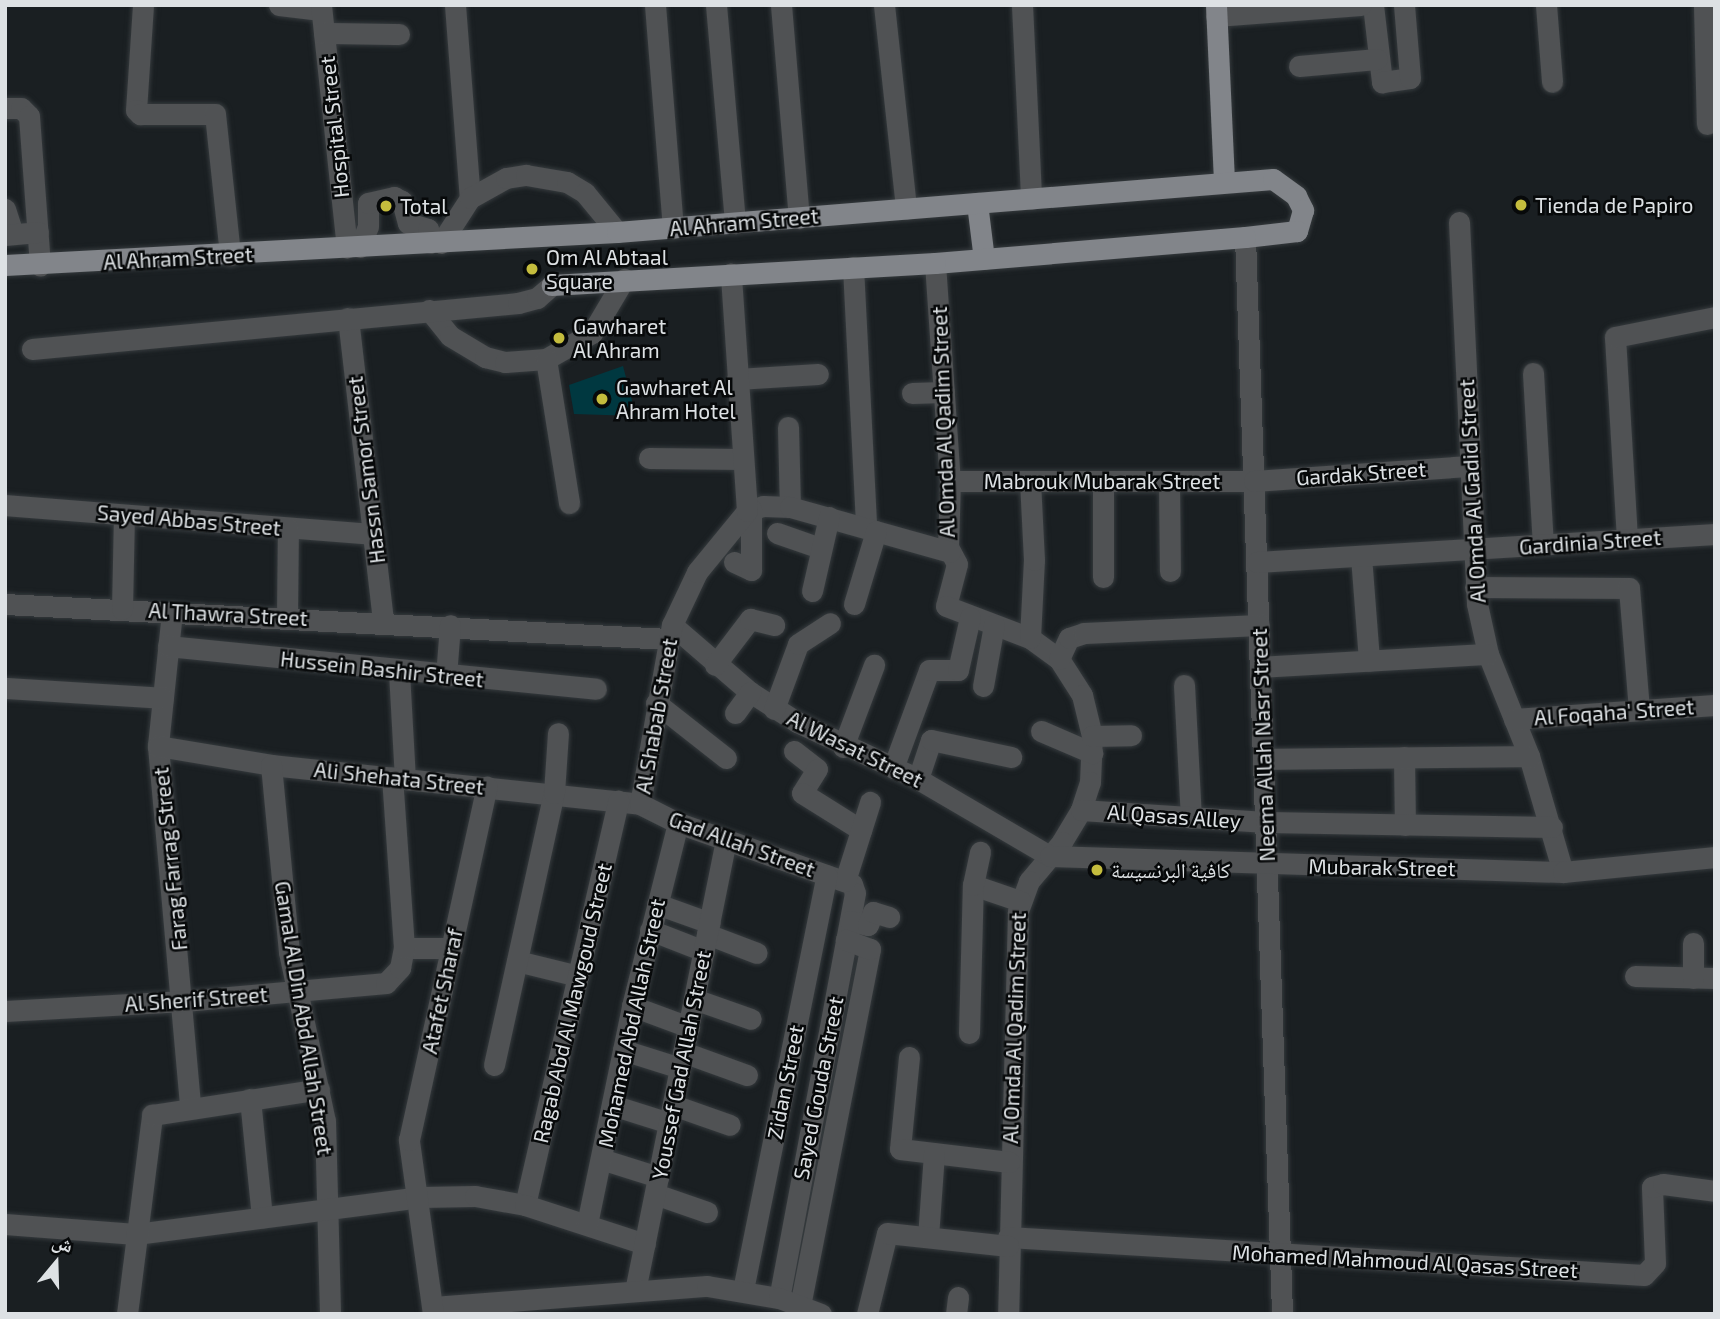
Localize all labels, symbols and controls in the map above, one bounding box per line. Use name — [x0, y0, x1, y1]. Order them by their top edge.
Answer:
street label: Hospital Street — [314, 55, 354, 199]
place label: Tienda de Papiro — [1535, 192, 1693, 218]
place label: Total — [400, 193, 448, 219]
marker: Tienda de Papiro — [1513, 197, 1529, 213]
marker: Total — [378, 198, 394, 214]
street label: Al Ahram Street — [668, 203, 820, 241]
street label: Al Ahram Street — [102, 241, 254, 275]
place label: Om Al Abtaal Square — [546, 244, 669, 294]
marker: Om Al Abtaal Square — [524, 261, 540, 277]
street label: Al Omda Al Qadim Street — [926, 305, 960, 539]
place label: Gawharet Al Ahram — [573, 313, 666, 363]
marker: Gawharet Al Ahram — [551, 330, 567, 346]
place label: Gawharet Al Ahram Hotel — [616, 374, 736, 424]
street label: Hassn Samor Street — [342, 375, 390, 565]
street label: Al Omda Al Gadid Street — [1454, 378, 1490, 604]
marker: Gawharet Al Ahram Hotel — [594, 391, 610, 407]
street label: Gardak Street — [1295, 456, 1427, 490]
street label: Mabrouk Mubarak Street — [984, 468, 1220, 494]
street label: Sayed Abbas Street — [96, 499, 282, 541]
street label: Gardinia Street — [1518, 524, 1662, 560]
street label: Al Thawra Street — [147, 597, 309, 631]
street label: Neema Allah Nasr Street — [1246, 627, 1280, 863]
street label: Al Shabab Street — [630, 636, 682, 796]
street label: Hussein Bashir Street — [279, 646, 485, 692]
street label: Al Foqaha' Street — [1533, 694, 1695, 730]
street label: Al Wasat Street — [783, 705, 927, 793]
street label: Ali Shehata Street — [313, 757, 485, 799]
street label: Farag Farrag Street — [148, 766, 192, 952]
street label: Al Qasas Alley — [1106, 799, 1242, 833]
street label: Gad Allah Street — [665, 806, 819, 882]
street label: Mubarak Street — [1308, 853, 1456, 881]
place label: كافية البرنسيسة — [1111, 857, 1230, 883]
street label: Ragab Abd Al Mawgoud Street — [527, 860, 617, 1146]
marker: كافية البرنسيسة — [1089, 862, 1105, 878]
street label: Gamal Al Din Abd Allah Street — [270, 878, 338, 1158]
street label: Mohamed Abd Allah Street — [592, 896, 670, 1150]
street label: Al Omda Al Qadim Street — [997, 911, 1031, 1145]
street label: Atafet Sharaf — [416, 926, 468, 1056]
street label: Youssef Gad Allah Street — [646, 948, 716, 1182]
street label: Al Sherif Street — [123, 981, 269, 1017]
street label: Sayed Gouda Street — [788, 994, 848, 1182]
street label: Zidan Street — [762, 1023, 808, 1141]
north arrow — [21, 1228, 91, 1298]
text: ش — [50, 1229, 76, 1257]
street label: Mohamed Mahmoud Al Qasas Street — [1231, 1239, 1579, 1283]

